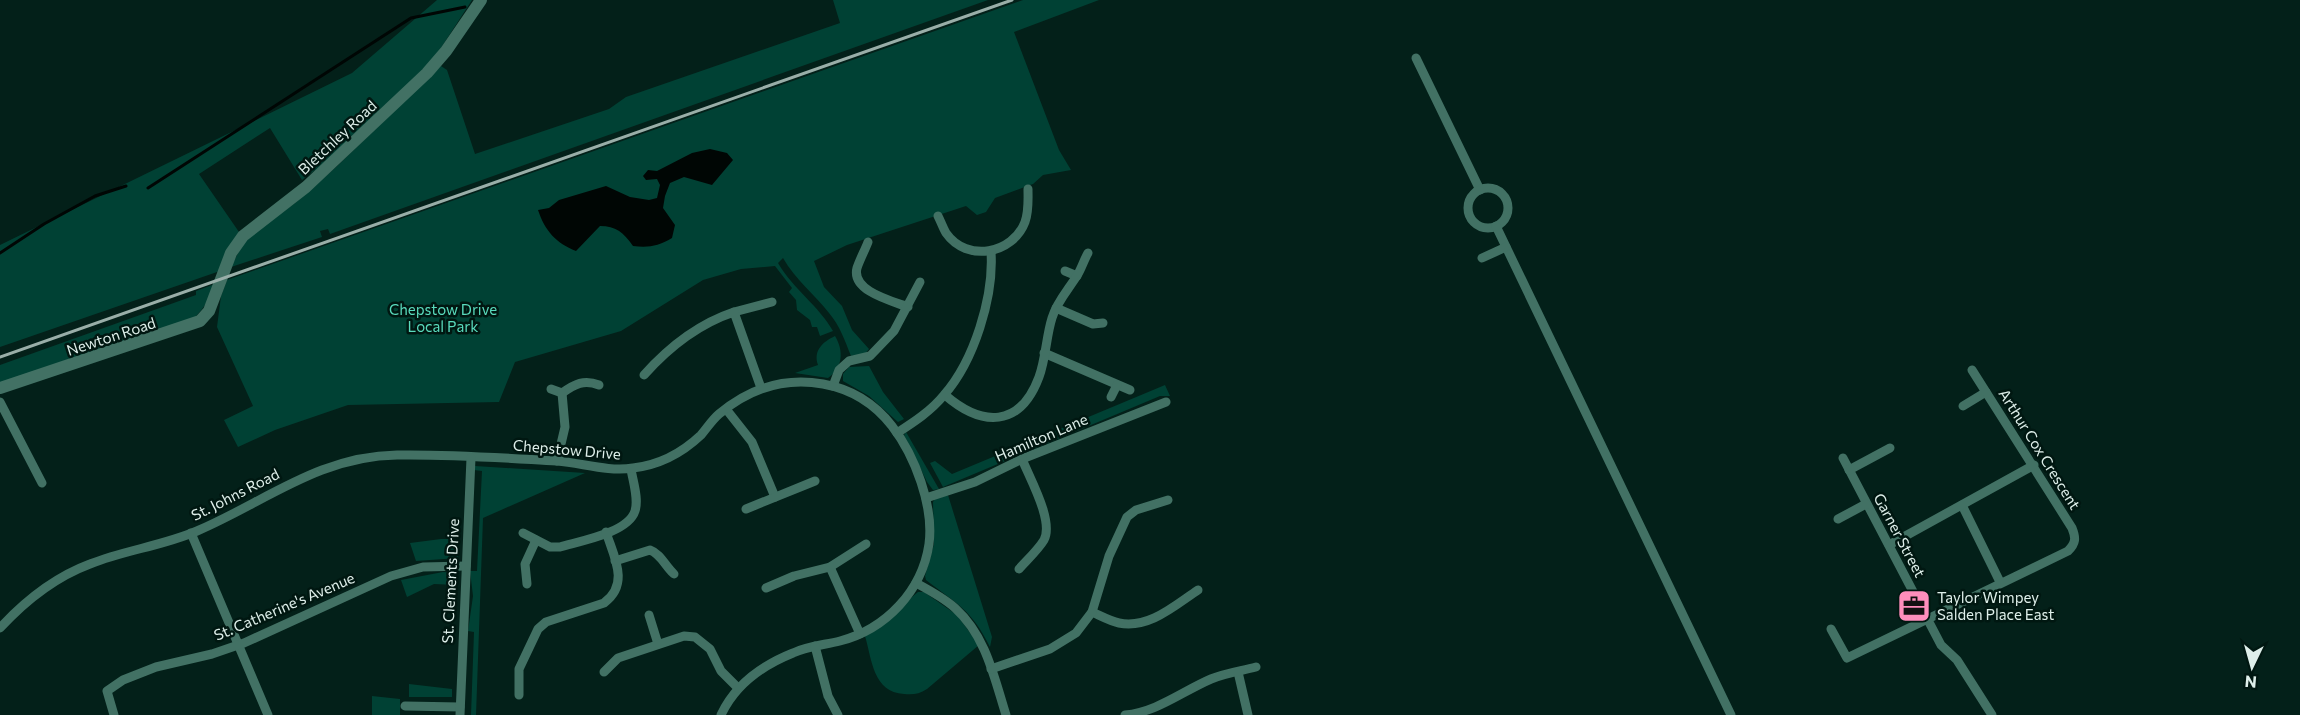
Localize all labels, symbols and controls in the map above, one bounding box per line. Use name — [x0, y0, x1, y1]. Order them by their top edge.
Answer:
street label: Bletchley Road — [294, 96, 380, 178]
park label: Chepstow Drive Local Park — [389, 300, 497, 335]
street label: Newton Road — [64, 313, 158, 359]
street label: Arthur Cox Crescent — [1996, 385, 2084, 513]
street label: Hamilton Lane — [992, 409, 1090, 465]
street label: Chepstow Drive — [512, 435, 622, 463]
street label: St. Johns Road — [188, 464, 282, 524]
street label: Garner Street — [1870, 490, 1930, 580]
street label: St. Clements Drive — [438, 518, 462, 644]
street label: St. Catherine's Avenue — [211, 568, 357, 644]
office icon: Taylor Wimpey Salden Place East — [1896, 588, 1932, 624]
place label: Taylor Wimpey Salden Place East — [1937, 588, 2054, 623]
north arrow — [2222, 637, 2282, 697]
text: N — [2244, 672, 2257, 692]

